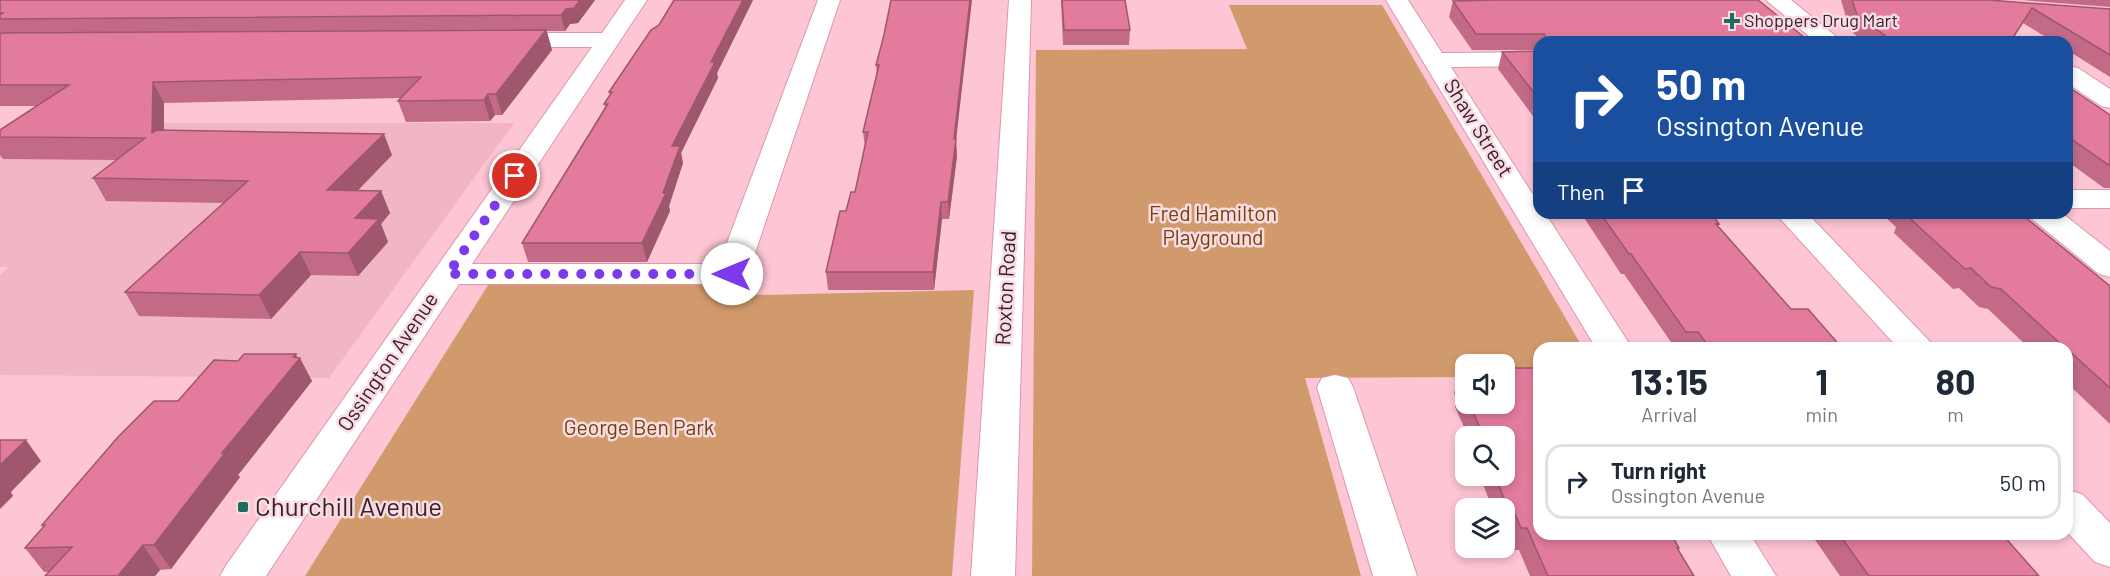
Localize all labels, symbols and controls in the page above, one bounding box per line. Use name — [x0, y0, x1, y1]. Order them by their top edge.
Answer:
place label: Shoppers Drug Mart — [1744, 9, 1898, 31]
marker: Shoppers Drug Mart — [1725, 14, 1739, 28]
text: 50 m — [1656, 58, 1746, 108]
icon: right — [1557, 60, 1635, 138]
street label: Shaw Street — [1439, 74, 1519, 181]
text: Ossington Avenue — [1656, 109, 1864, 141]
pin — [489, 150, 540, 201]
icon: arrive — [498, 159, 531, 192]
icon: arrive — [1617, 174, 1650, 207]
text: Then — [1557, 178, 1605, 204]
park label: Fred Hamilton Playground — [1149, 200, 1277, 249]
street label: Roxton Road — [989, 230, 1020, 346]
position arrow — [700, 242, 764, 306]
street label: Ossington Avenue — [331, 287, 442, 435]
map controls — [1455, 354, 1515, 558]
button: sound — [1455, 354, 1515, 414]
text: 13:15 — [1631, 359, 1708, 402]
text: 1 — [1815, 359, 1828, 402]
text: 80 — [1935, 359, 1975, 402]
text: Arrival — [1641, 402, 1697, 426]
text: min — [1806, 402, 1838, 426]
text: m — [1947, 402, 1964, 426]
park label: George Ben Park — [564, 414, 714, 439]
button: search — [1455, 426, 1515, 486]
text: Turn right — [1611, 457, 1706, 483]
icon: right — [1560, 465, 1593, 498]
text: 50 m — [2000, 469, 2046, 495]
text: Ossington Avenue — [1611, 483, 1765, 507]
place label: Churchill Avenue — [255, 490, 442, 521]
button: layers — [1455, 498, 1515, 558]
marker: Churchill Avenue — [236, 500, 250, 514]

